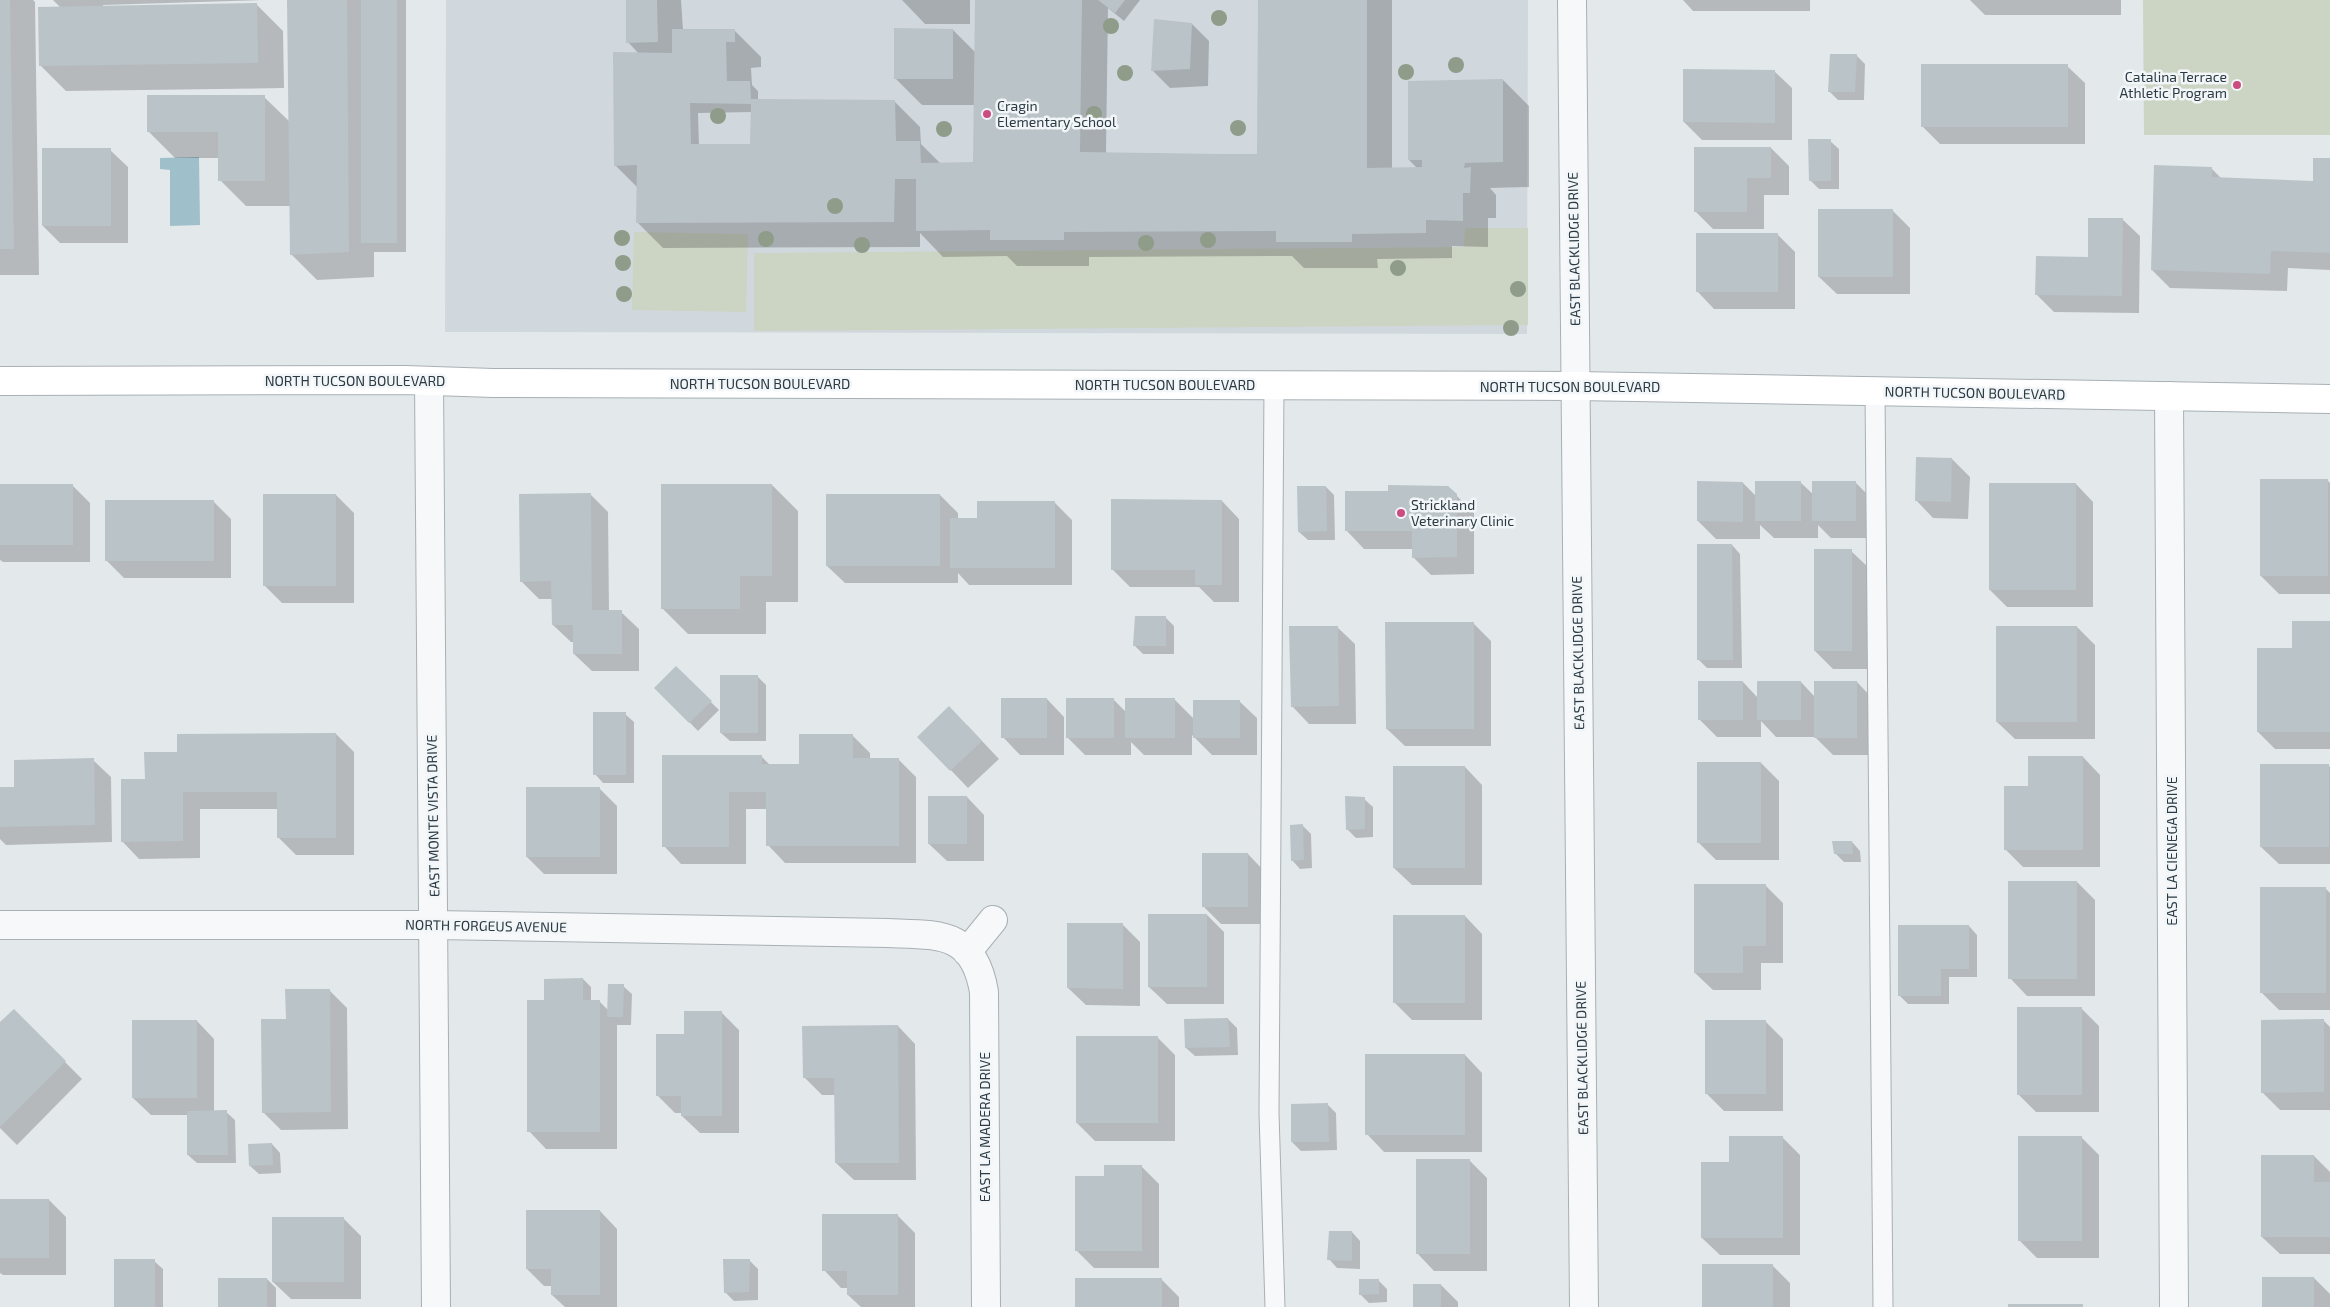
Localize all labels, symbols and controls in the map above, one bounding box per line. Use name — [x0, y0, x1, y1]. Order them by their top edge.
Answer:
place label: Catalina Terrace Athletic Program — [2120, 68, 2227, 101]
marker: Catalina Terrace Athletic Program — [2231, 79, 2243, 91]
place label: Cragin Elementary School — [997, 97, 1117, 130]
marker: Cragin Elementary School — [981, 108, 993, 120]
street label: EAST BLACKLIDGE DRIVE — [1564, 172, 1583, 326]
street label: NORTH TUCSON BOULEVARD — [265, 372, 445, 389]
street label: NORTH TUCSON BOULEVARD — [670, 375, 850, 392]
street label: NORTH TUCSON BOULEVARD — [1075, 376, 1255, 393]
street label: NORTH TUCSON BOULEVARD — [1480, 378, 1660, 395]
street label: NORTH TUCSON BOULEVARD — [1884, 382, 2066, 403]
place label: Strickland Veterinary Clinic — [1411, 496, 1514, 529]
marker: Strickland Veterinary Clinic — [1395, 507, 1407, 519]
street label: EAST BLACKLIDGE DRIVE — [1568, 576, 1587, 730]
street label: EAST MONTE VISTA DRIVE — [423, 735, 442, 897]
street label: EAST LA CIENEGA DRIVE — [2163, 776, 2180, 926]
street label: NORTH FORGEUS AVENUE — [405, 916, 567, 935]
street label: EAST BLACKLIDGE DRIVE — [1572, 981, 1591, 1135]
street label: EAST LA MADERA DRIVE — [976, 1052, 993, 1202]

